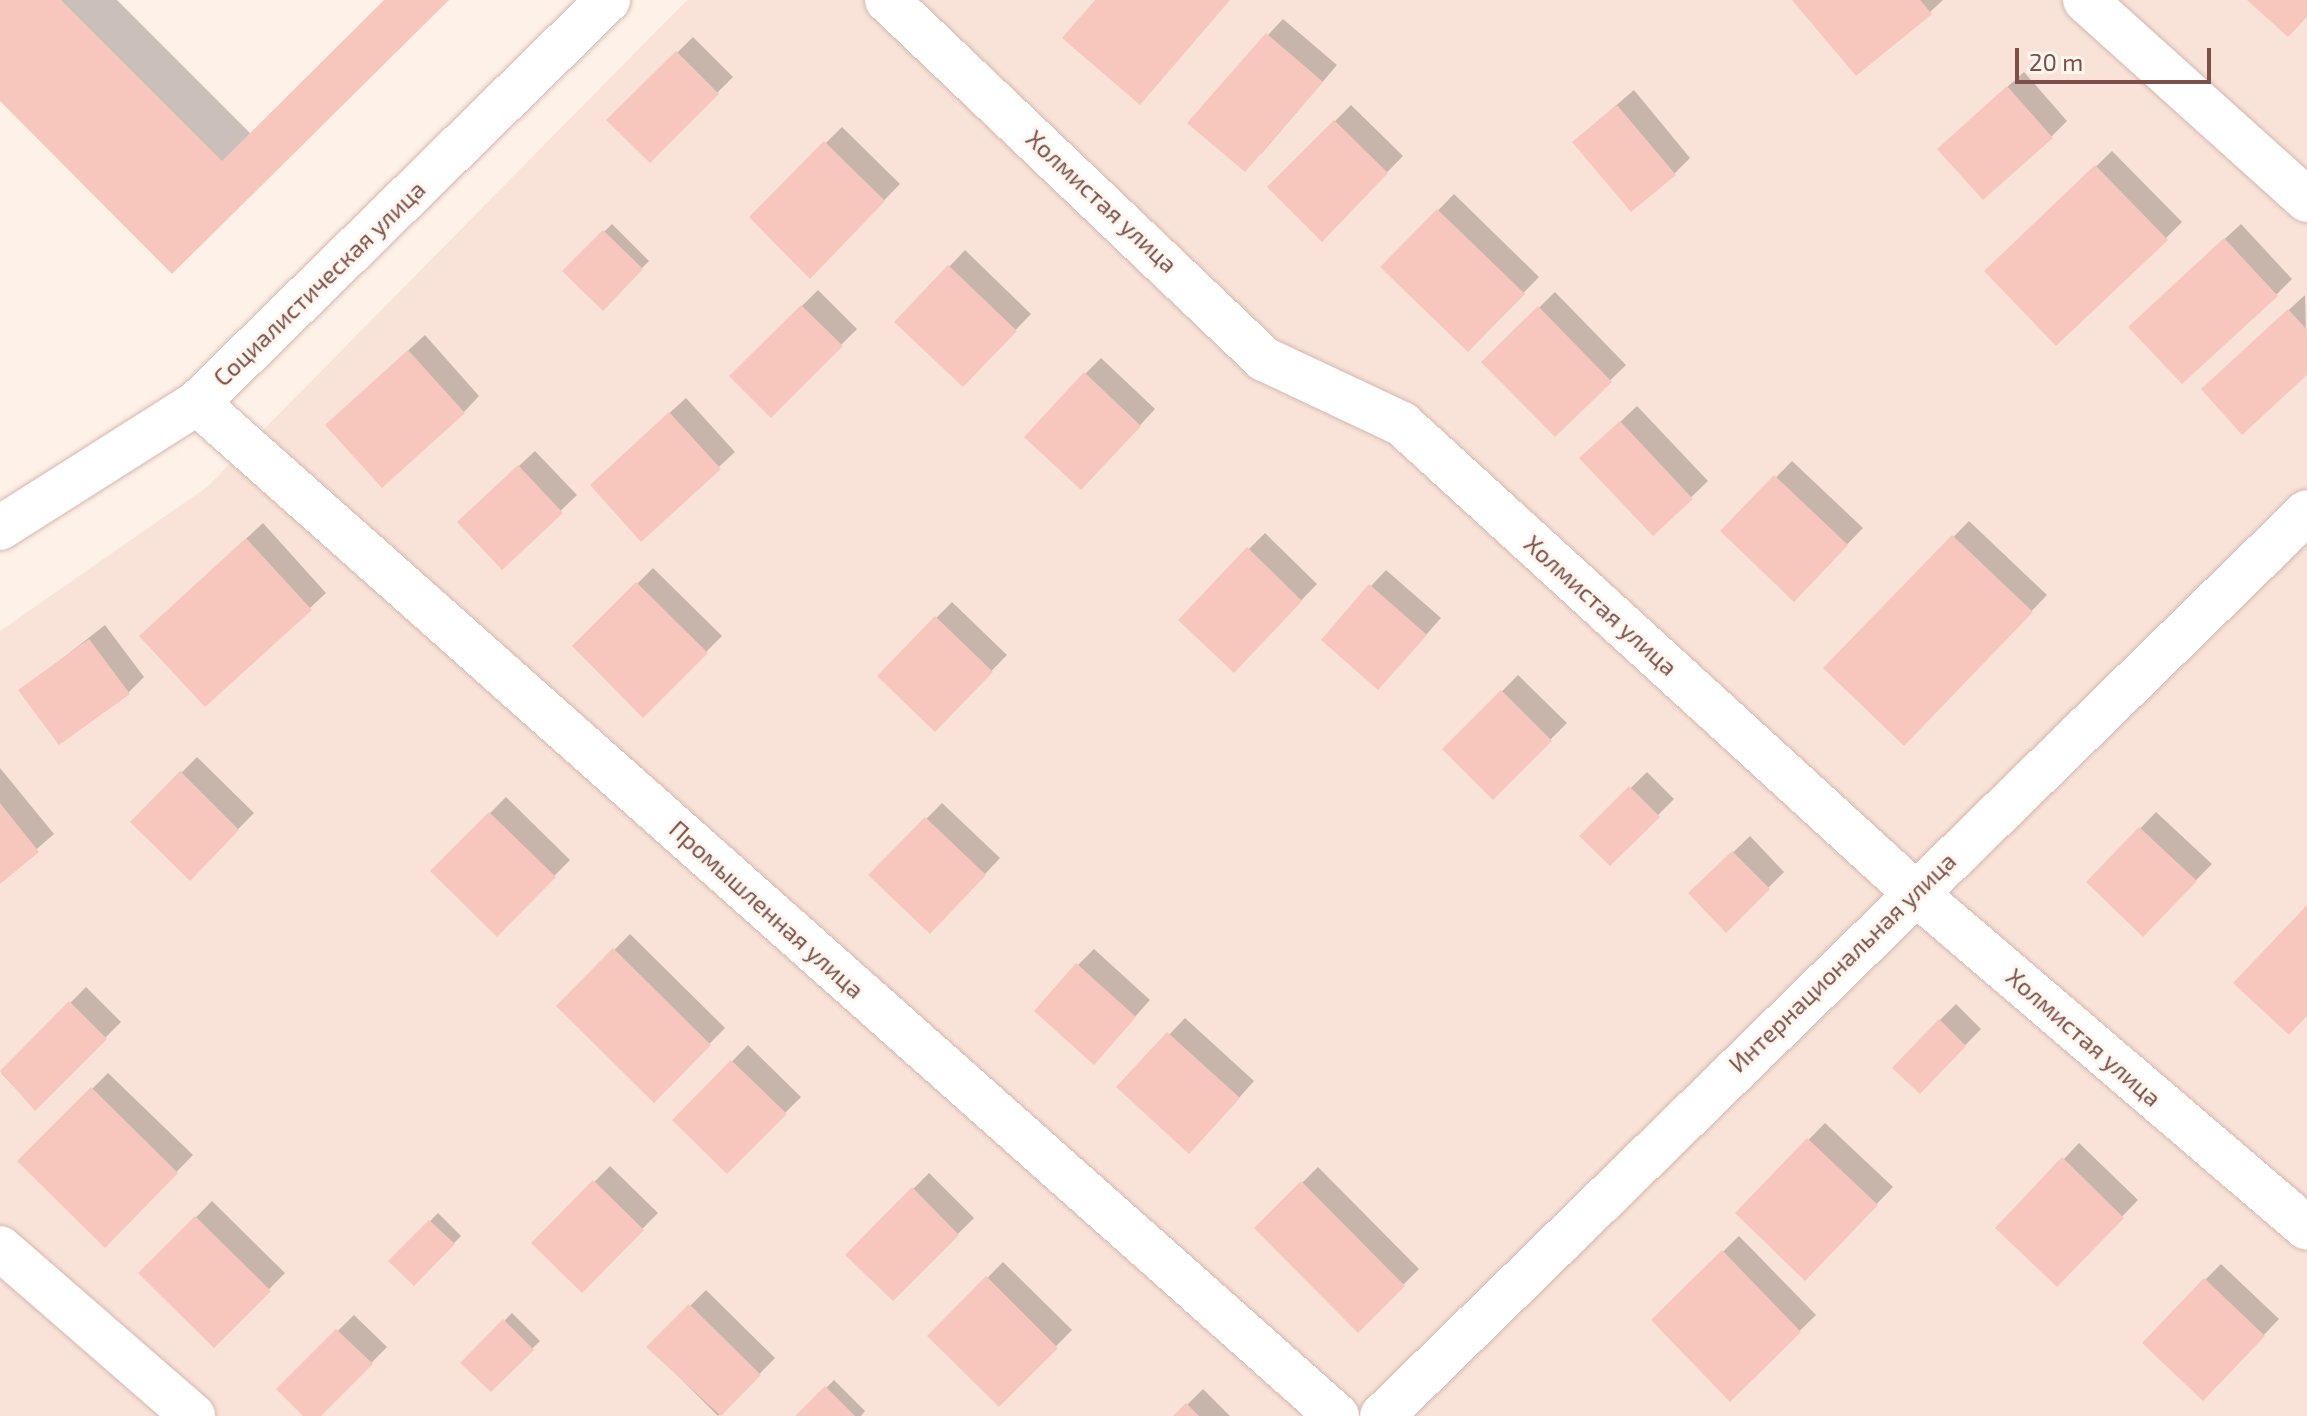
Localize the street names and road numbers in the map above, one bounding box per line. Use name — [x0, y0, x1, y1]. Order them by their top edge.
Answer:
street label: Холмистая улица — [1021, 124, 1183, 278]
street label: Социалистическая улица — [207, 174, 431, 392]
street label: Холмистая улица — [1519, 529, 1683, 681]
street label: Промышленная улица — [664, 814, 870, 1004]
street label: Интернациональная улица — [1723, 846, 1961, 1078]
street label: Холмистая улица — [2001, 962, 2167, 1112]

